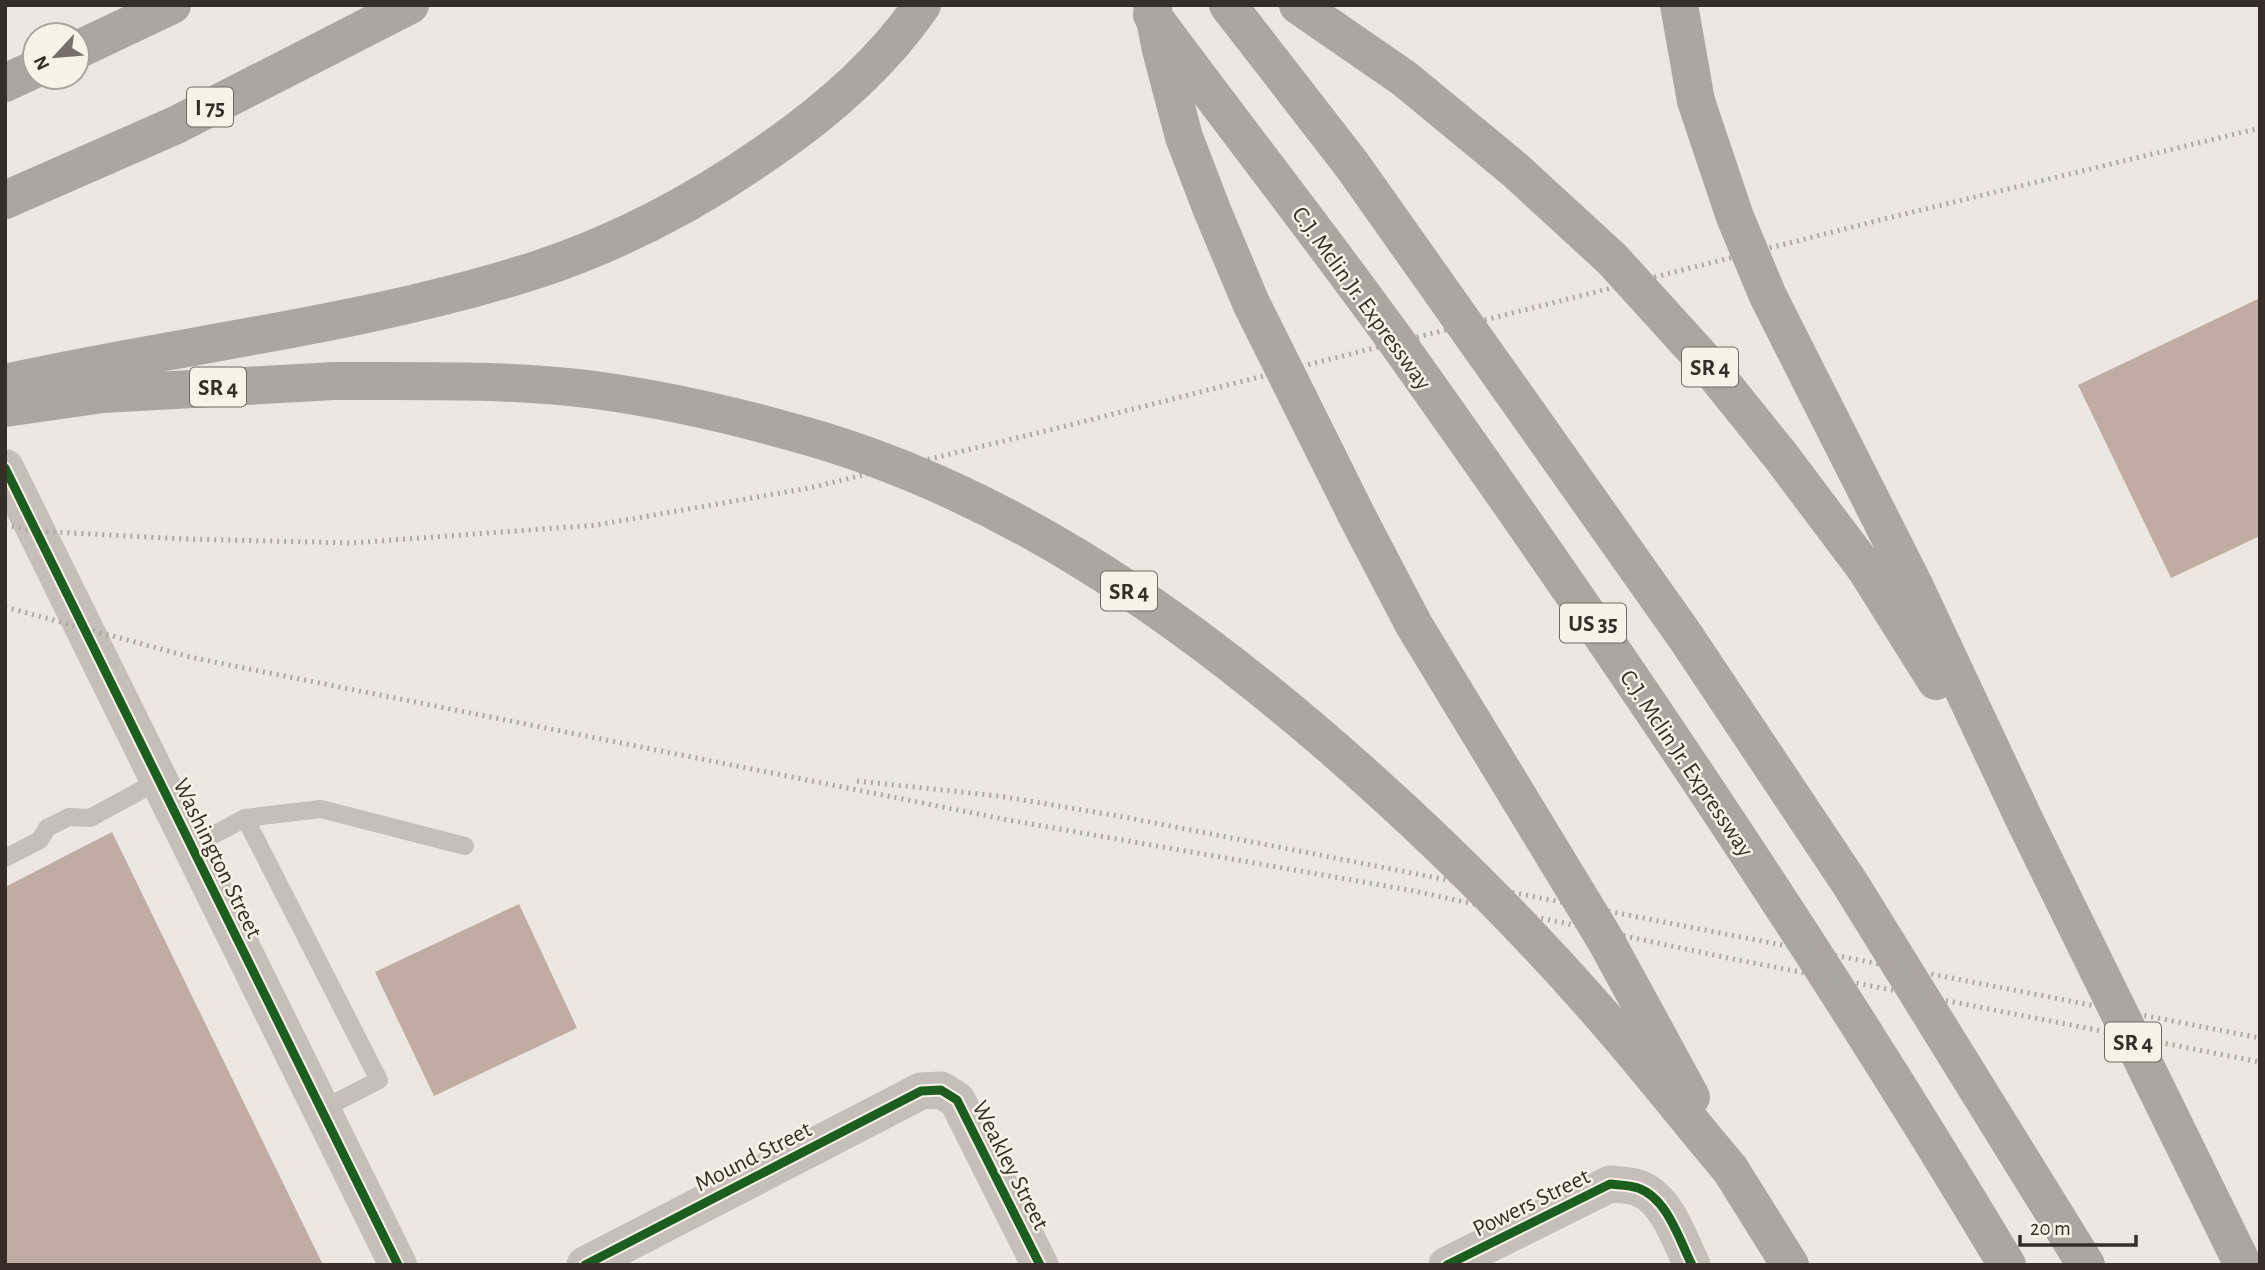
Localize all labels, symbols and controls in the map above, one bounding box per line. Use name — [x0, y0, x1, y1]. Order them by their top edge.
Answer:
north arrow — [21, 21, 91, 91]
text: N — [31, 53, 54, 73]
road number: I 75 — [187, 88, 233, 127]
street label: C.J. Mclin Jr. Expressway — [1287, 203, 1435, 395]
road number: SR 4 — [1682, 348, 1738, 386]
road number: SR 4 — [190, 368, 246, 406]
road number: SR 4 — [1101, 572, 1157, 610]
road number: US 35 — [1560, 604, 1626, 642]
street label: C.J. Mclin Jr. Expressway — [1615, 666, 1758, 861]
street label: Washington Street — [168, 775, 266, 942]
road number: SR 4 — [2105, 1023, 2161, 1062]
street label: Weakley Street — [967, 1097, 1053, 1234]
street label: Mound Street — [691, 1117, 816, 1197]
street label: Powers Street — [1469, 1164, 1594, 1242]
scale bar — [2020, 1204, 2136, 1248]
text: 20 m — [2030, 1218, 2071, 1239]

